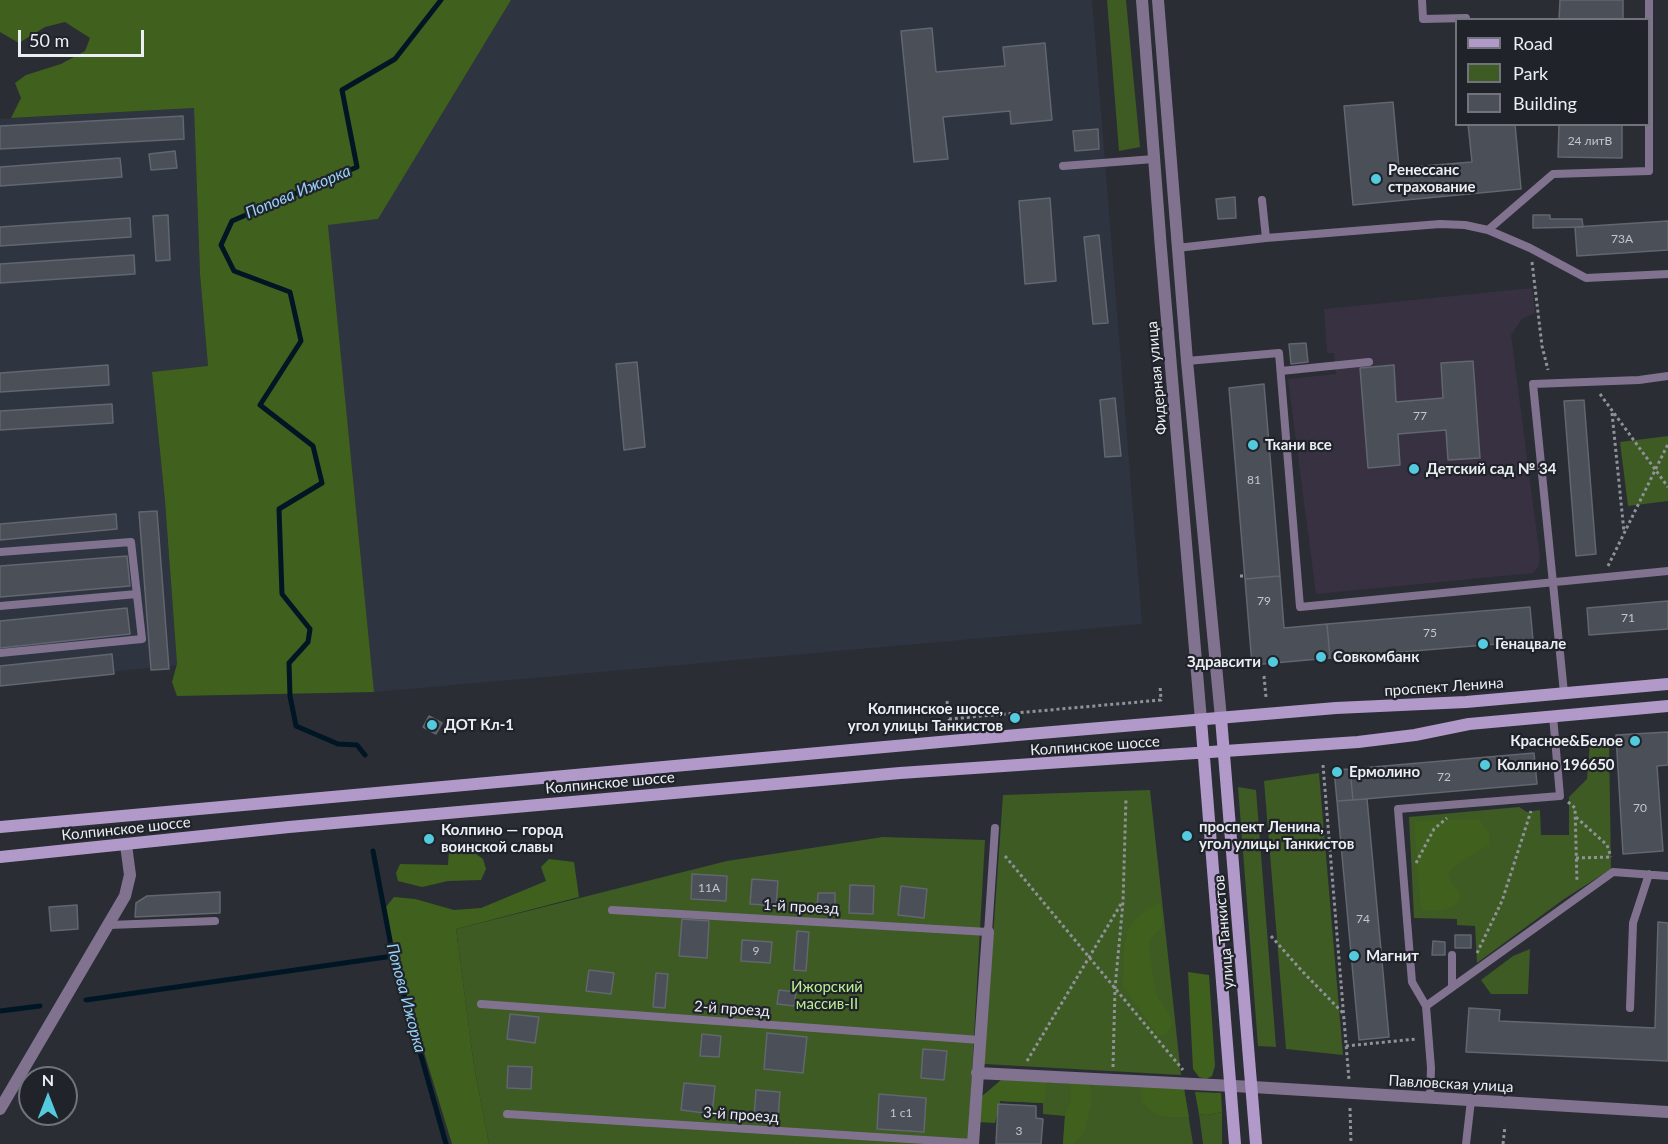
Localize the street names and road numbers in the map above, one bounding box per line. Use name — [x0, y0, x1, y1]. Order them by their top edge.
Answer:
street label: Фидерная улица — [1143, 321, 1171, 435]
street label: проспект Ленина — [1384, 674, 1504, 700]
street label: Колпинское шоссе — [1030, 732, 1160, 760]
street label: Колпинское шоссе — [545, 768, 675, 798]
street label: Колпинское шоссе — [61, 813, 191, 845]
street label: улица Танкистов — [1210, 874, 1238, 990]
street label: 1-й проезд — [763, 896, 839, 918]
street label: 2-й проезд — [693, 997, 771, 1021]
street label: Павловская улица — [1388, 1072, 1514, 1096]
street label: 3-й проезд — [702, 1103, 780, 1127]

